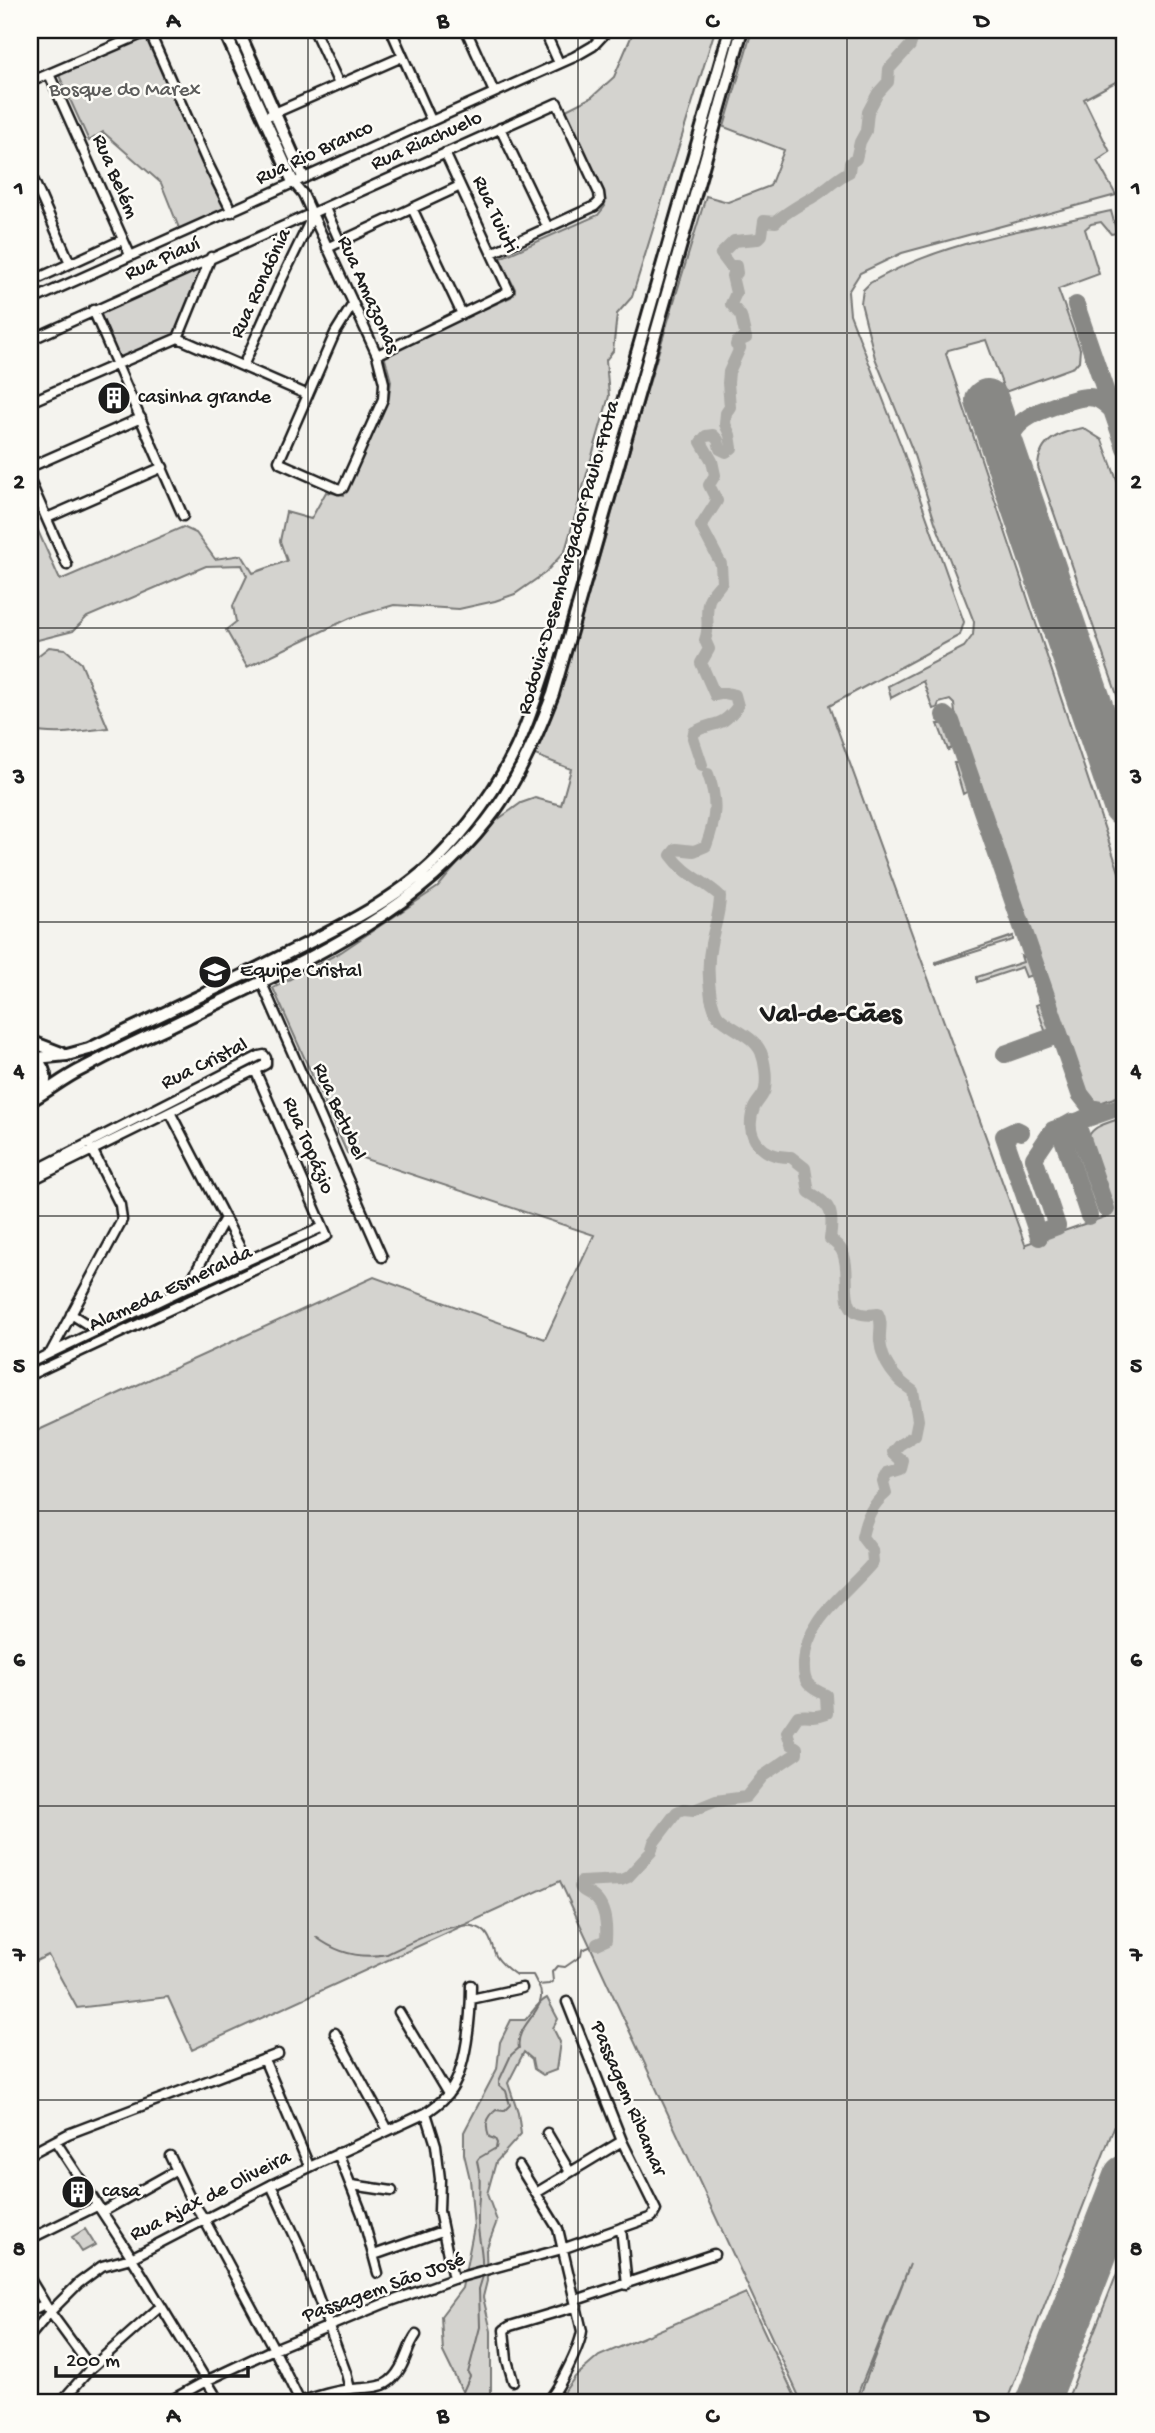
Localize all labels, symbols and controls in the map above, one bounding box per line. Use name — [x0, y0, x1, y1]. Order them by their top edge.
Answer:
text: A — [165, 9, 181, 36]
text: B — [436, 9, 450, 36]
text: C — [706, 9, 721, 36]
text: D — [973, 9, 991, 36]
park label: Bosque do Marex — [48, 79, 201, 104]
street label: Rua Riachuelo — [367, 106, 487, 178]
street label: Rua Rio Branco — [252, 116, 378, 192]
street label: Rua Belém — [85, 131, 143, 223]
street label: Rua Tuiuti — [465, 172, 523, 258]
text: 1 — [13, 176, 24, 203]
text: 1 — [1130, 176, 1141, 203]
street label: Rua Rondônia — [226, 224, 299, 343]
street label: Rua Piauí — [122, 232, 205, 288]
street label: Rua Amazonas — [330, 232, 405, 359]
building icon: casinha grande — [95, 379, 133, 417]
place label: casinha grande — [138, 386, 272, 411]
street label: Rodovia Desembargador Paulo Frota — [513, 397, 627, 718]
text: 2 — [13, 470, 25, 497]
text: 2 — [1130, 470, 1142, 497]
text: 3 — [12, 765, 25, 792]
text: 3 — [1129, 765, 1142, 792]
school or university icon: Equipe Cristal — [196, 953, 234, 991]
place label: Equipe Cristal — [240, 960, 362, 985]
district label: Val-de-Cães — [758, 999, 903, 1032]
street label: Rua Cristal — [158, 1033, 252, 1097]
text: 4 — [13, 1059, 25, 1086]
street label: Rua Betubel — [305, 1059, 371, 1165]
text: 4 — [1130, 1059, 1142, 1086]
street label: Rua Topázio — [275, 1094, 339, 1198]
street label: Alameda Esmeralda — [85, 1241, 258, 1339]
text: 5 — [13, 1354, 25, 1381]
text: 5 — [1130, 1354, 1142, 1381]
text: 6 — [13, 1648, 26, 1675]
text: 6 — [1130, 1648, 1143, 1675]
text: 7 — [12, 1943, 26, 1970]
text: 7 — [1129, 1943, 1143, 1970]
street label: Passagem Ribamar — [583, 2017, 671, 2181]
street label: Rua Ajax de Oliveira — [126, 2145, 297, 2248]
building icon: casa — [59, 2173, 97, 2211]
place label: casa — [102, 2180, 142, 2205]
text: 8 — [13, 2237, 26, 2264]
text: 8 — [1130, 2237, 1143, 2264]
street label: Passagem São José — [298, 2248, 470, 2330]
scale bar — [56, 2335, 248, 2379]
text: 200 m — [66, 2350, 120, 2375]
text: A — [165, 2404, 181, 2431]
text: B — [436, 2404, 450, 2431]
text: C — [706, 2404, 721, 2431]
text: D — [973, 2404, 991, 2431]

